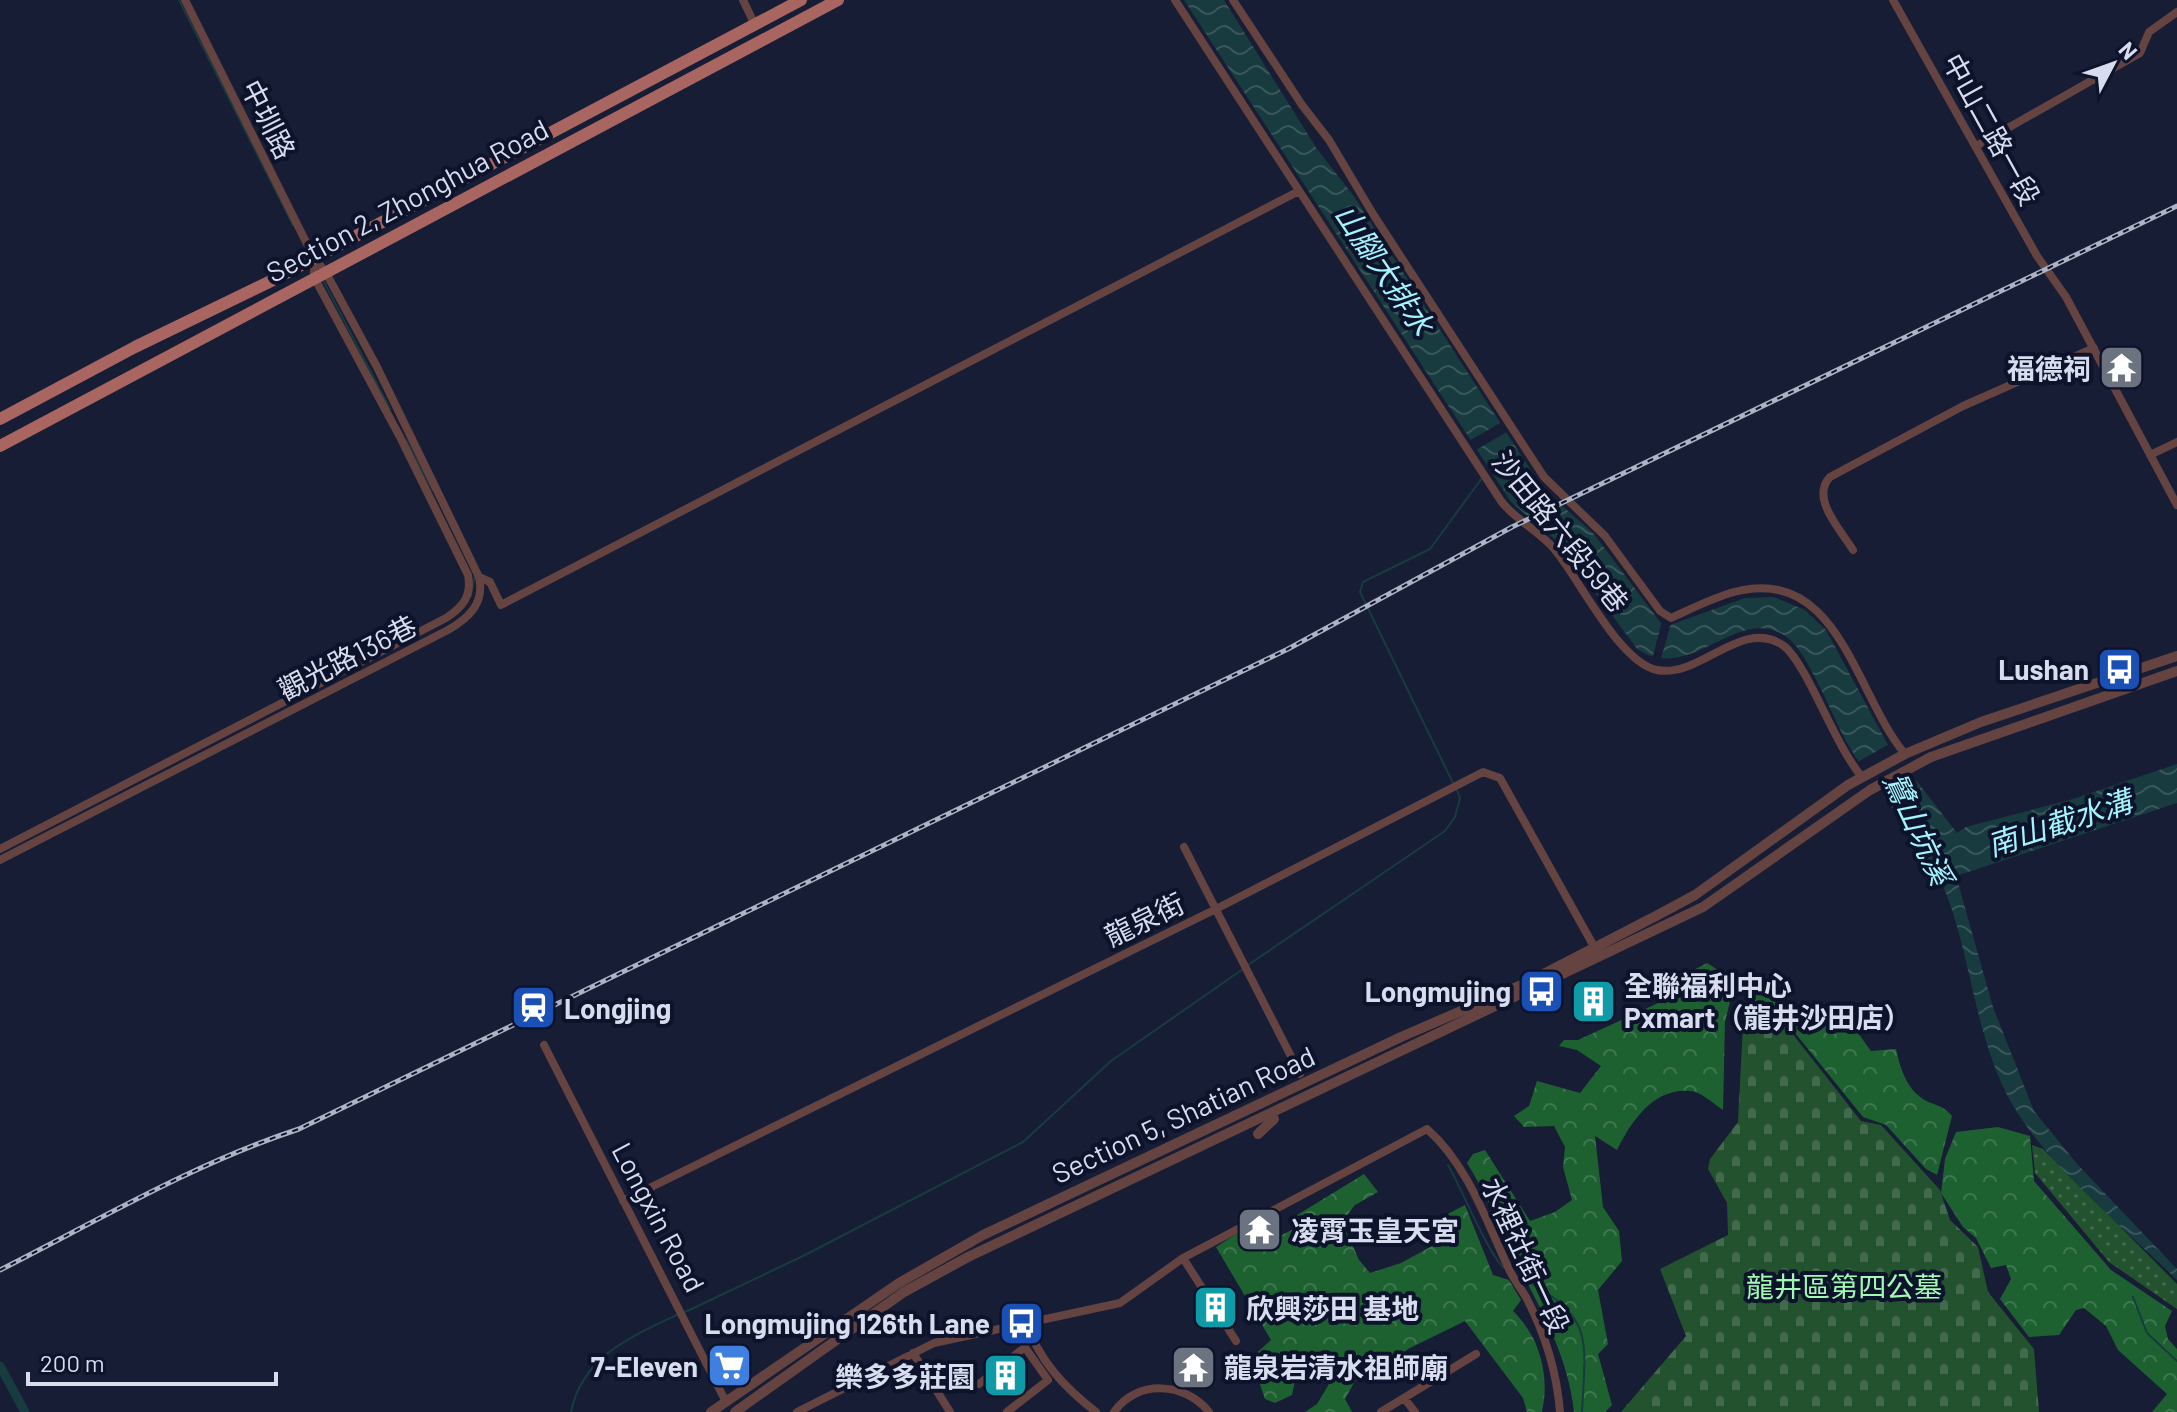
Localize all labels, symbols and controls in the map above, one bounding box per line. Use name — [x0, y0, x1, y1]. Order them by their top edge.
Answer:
north arrow — [2073, 24, 2153, 104]
text: N — [2114, 36, 2143, 64]
street label: 中山二路一段 — [1936, 47, 2048, 211]
street label: 中圳路 — [235, 74, 303, 164]
street label: Section 2, Zhonghua Road — [260, 111, 554, 289]
water label: 山腳大排水 — [1328, 197, 1443, 343]
temple icon: 福德祠 — [2098, 344, 2146, 392]
place label: 福德祠 — [2007, 351, 2091, 385]
street label: 沙田路六段59巷 — [1486, 444, 1636, 618]
street label: 觀光路136巷 — [272, 608, 422, 706]
bus stop icon: Lushan — [2096, 645, 2144, 693]
place label: Lushan — [1998, 652, 2089, 686]
water label: 鷺山坑溪 — [1877, 766, 1962, 894]
water label: 南山截水溝 — [1982, 780, 2140, 862]
street label: 龍泉街 — [1099, 885, 1189, 953]
bus stop icon: Longmujing — [1518, 967, 1566, 1015]
place label: 全聯福利中心 Pxmart（龍井沙田店） — [1624, 968, 1911, 1034]
place label: Longmujing — [1365, 974, 1511, 1008]
building icon: 全聯福利中心 Pxmart（龍井沙田店） — [1569, 977, 1617, 1025]
station icon: Longjing — [509, 984, 557, 1032]
place label: Longjing — [564, 991, 671, 1025]
street label: Section 5, Shatian Road — [1046, 1038, 1320, 1190]
street label: Longxin Road — [605, 1136, 713, 1298]
street label: 水裡社街一段 — [1475, 1172, 1577, 1338]
temple icon: 凌霄玉皇天宮 — [1236, 1206, 1284, 1254]
place label: 凌霄玉皇天宮 — [1291, 1213, 1459, 1247]
park label: 龍井區第四公墓 — [1746, 1269, 1942, 1303]
building icon: 欣興莎田 基地 — [1191, 1284, 1239, 1332]
place label: 欣興莎田 基地 — [1246, 1291, 1420, 1325]
bus stop icon: Longmujing 126th Lane — [997, 1299, 1045, 1347]
place label: Longmujing 126th Lane — [705, 1306, 990, 1340]
scale bar — [28, 1336, 276, 1386]
supermarket icon: 7-Eleven — [705, 1342, 753, 1390]
temple icon: 龍泉岩清水祖師廟 — [1169, 1343, 1217, 1391]
text: 200 m — [40, 1348, 105, 1377]
place label: 7-Eleven — [591, 1349, 698, 1383]
place label: 龍泉岩清水祖師廟 — [1224, 1350, 1448, 1384]
building icon: 樂多多莊園 — [982, 1352, 1030, 1400]
place label: 樂多多莊園 — [835, 1359, 975, 1393]

